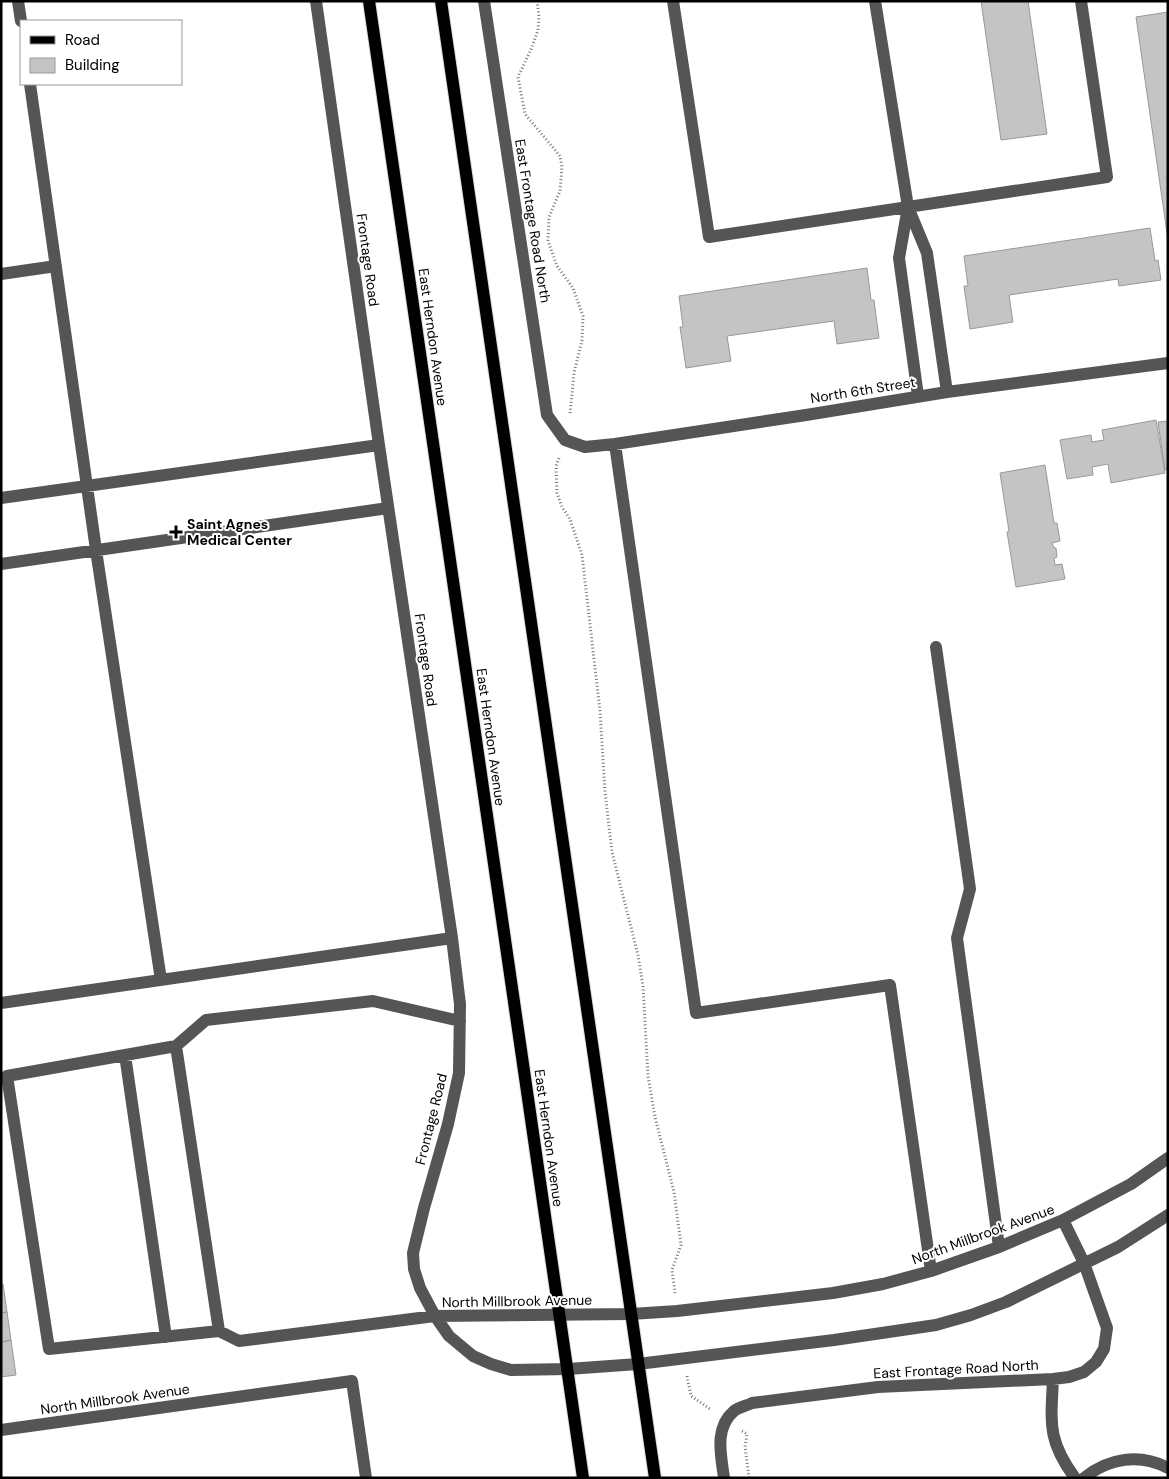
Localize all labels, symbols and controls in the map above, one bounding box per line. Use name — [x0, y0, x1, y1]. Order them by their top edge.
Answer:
legend — [20, 20, 182, 85]
text: Road — [65, 30, 100, 50]
text: Building — [65, 55, 120, 75]
street label: East Frontage Road North — [511, 138, 555, 304]
street label: Frontage Road — [353, 212, 383, 308]
street label: East Herndon Avenue — [414, 267, 452, 407]
street label: North 6th Street — [809, 373, 917, 407]
place label: Saint Agnes Medical Center — [187, 515, 292, 549]
marker: Saint Agnes Medical Center — [169, 525, 183, 539]
street label: Frontage Road — [411, 612, 441, 708]
street label: East Herndon Avenue — [472, 667, 510, 807]
street label: East Herndon Avenue — [530, 1068, 568, 1208]
street label: Frontage Road — [411, 1071, 451, 1167]
street label: North Millbrook Avenue — [909, 1200, 1057, 1268]
street label: North Millbrook Avenue — [442, 1291, 592, 1311]
street label: East Frontage Road North — [873, 1356, 1039, 1382]
street label: North Millbrook Avenue — [39, 1380, 191, 1418]

